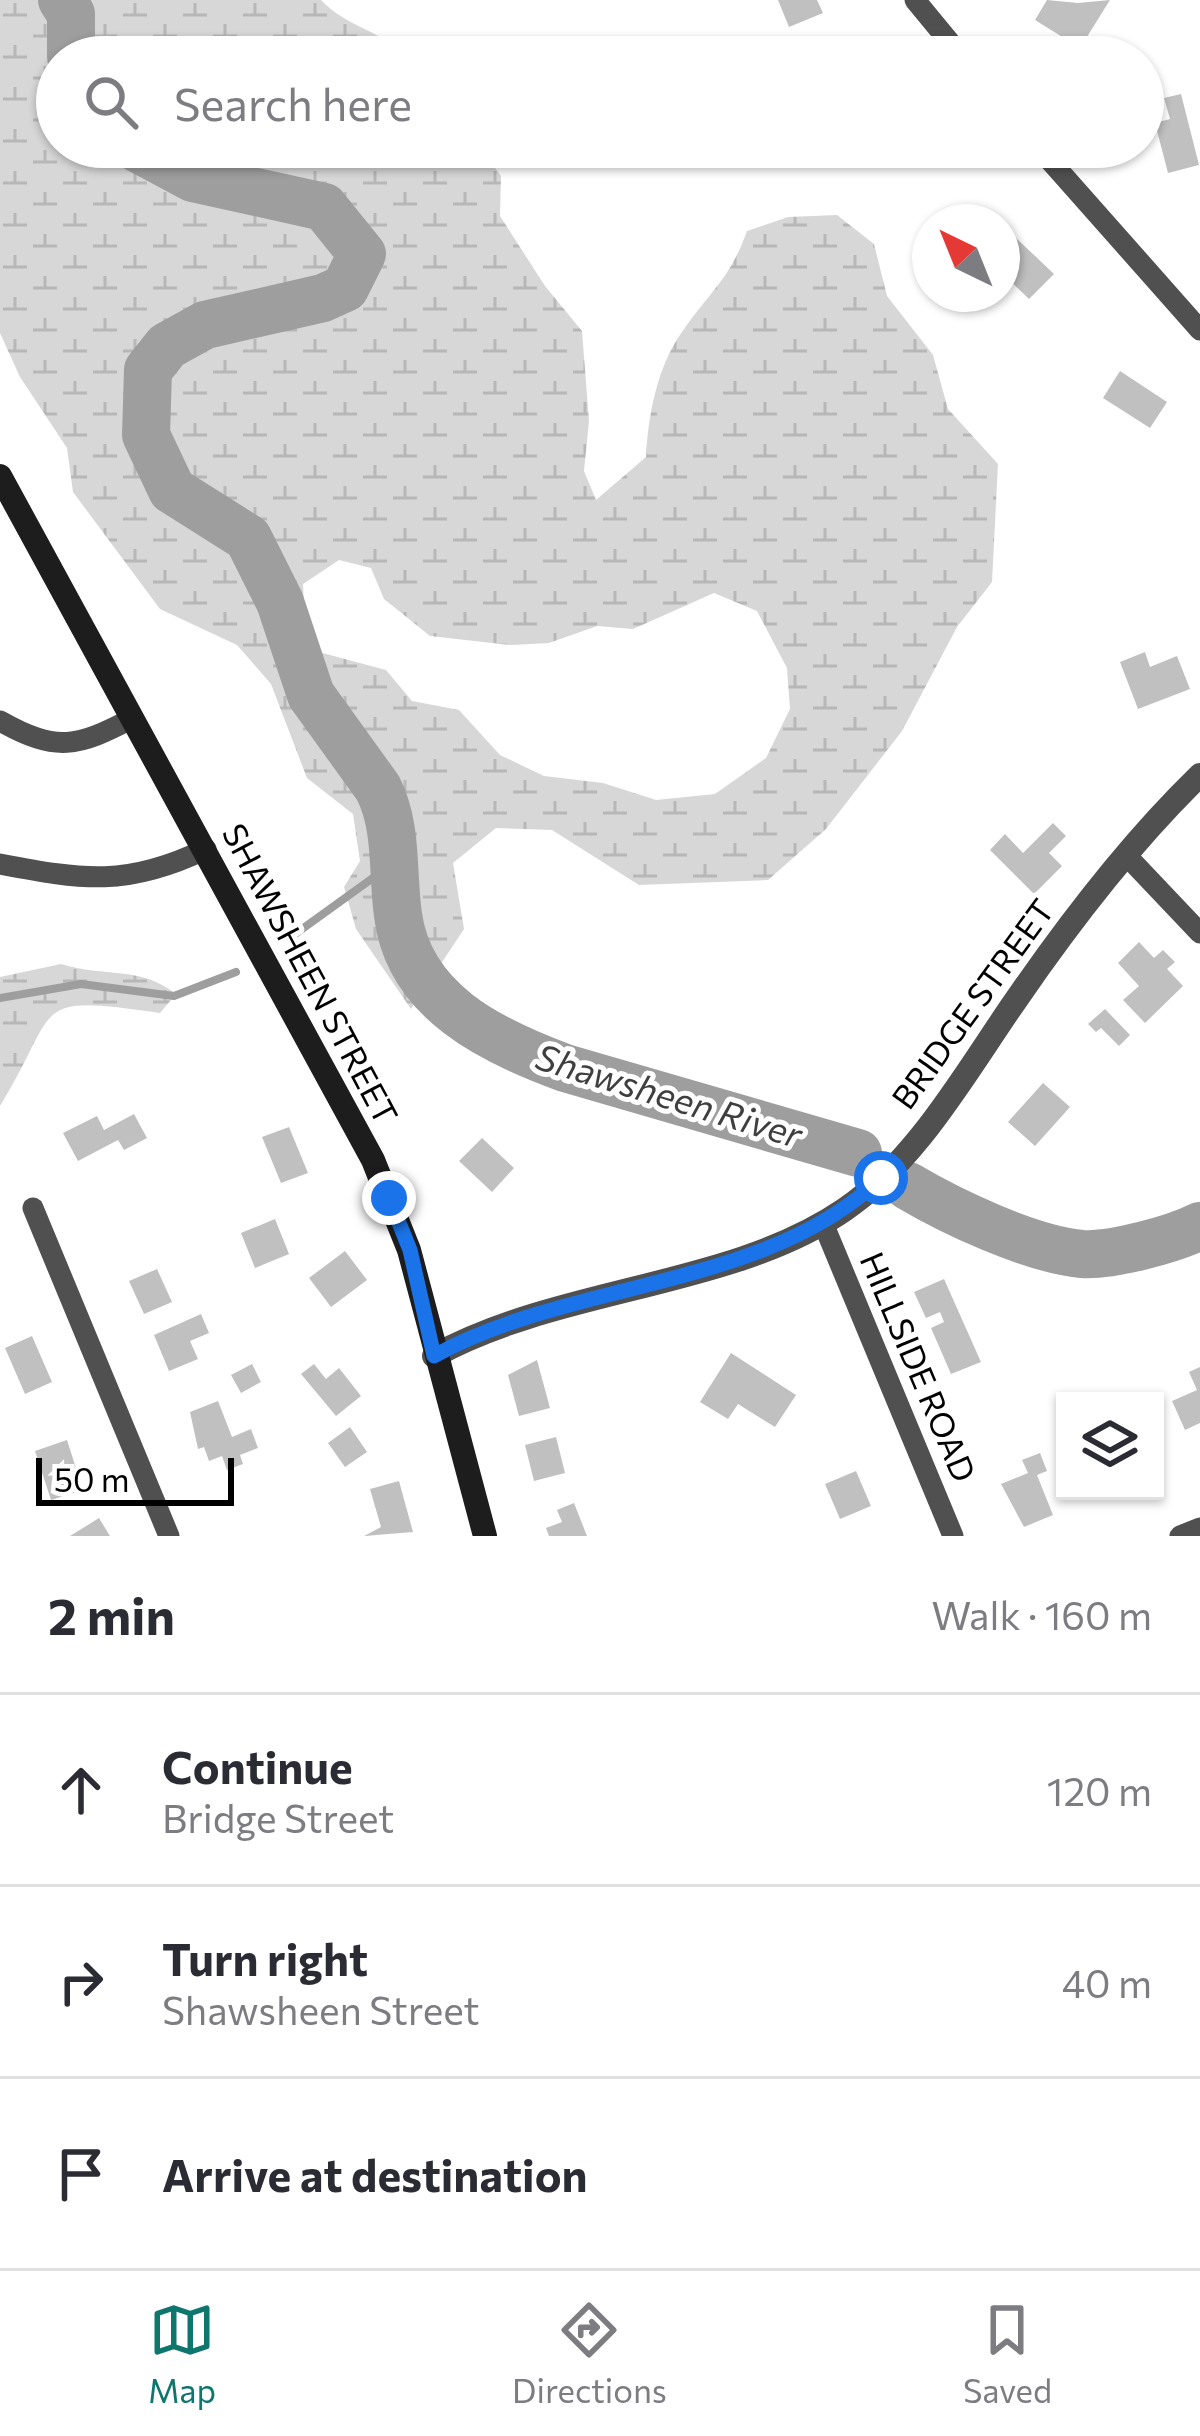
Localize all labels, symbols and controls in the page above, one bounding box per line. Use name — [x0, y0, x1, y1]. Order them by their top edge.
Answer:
search box — [36, 36, 1164, 168]
icon: search — [78, 69, 144, 135]
text: Search here — [174, 75, 412, 130]
north arrow — [912, 204, 1020, 312]
street label: SHAWSHEEN STREET — [215, 816, 408, 1131]
street label: BRIDGE STREET — [882, 890, 1062, 1116]
water label: Shawsheen River — [531, 1033, 809, 1156]
route start — [854, 1151, 908, 1205]
route end — [362, 1171, 416, 1225]
street label: HILLSIDE ROAD — [853, 1246, 986, 1487]
map controls — [1056, 1392, 1164, 1500]
button: layers — [1056, 1392, 1164, 1500]
scale bar — [36, 1452, 234, 1505]
text: 50 m — [54, 1458, 130, 1499]
text: 2 min — [48, 1583, 175, 1646]
text: Walk · 160 m — [931, 1590, 1152, 1638]
text: Continue — [162, 1738, 353, 1793]
icon: ahead — [48, 1757, 114, 1823]
text: 120 m — [1047, 1766, 1152, 1814]
text: Bridge Street — [162, 1793, 394, 1841]
text: Turn right — [162, 1930, 368, 1985]
icon: right — [48, 1949, 114, 2015]
text: 40 m — [1062, 1958, 1152, 2006]
text: Shawsheen Street — [162, 1985, 480, 2033]
icon: arrive — [48, 2141, 114, 2207]
text: Arrive at destination — [162, 2146, 588, 2201]
tab: Map — [148, 2297, 216, 2410]
tab: Directions — [512, 2297, 667, 2410]
tab: Saved — [963, 2297, 1052, 2410]

